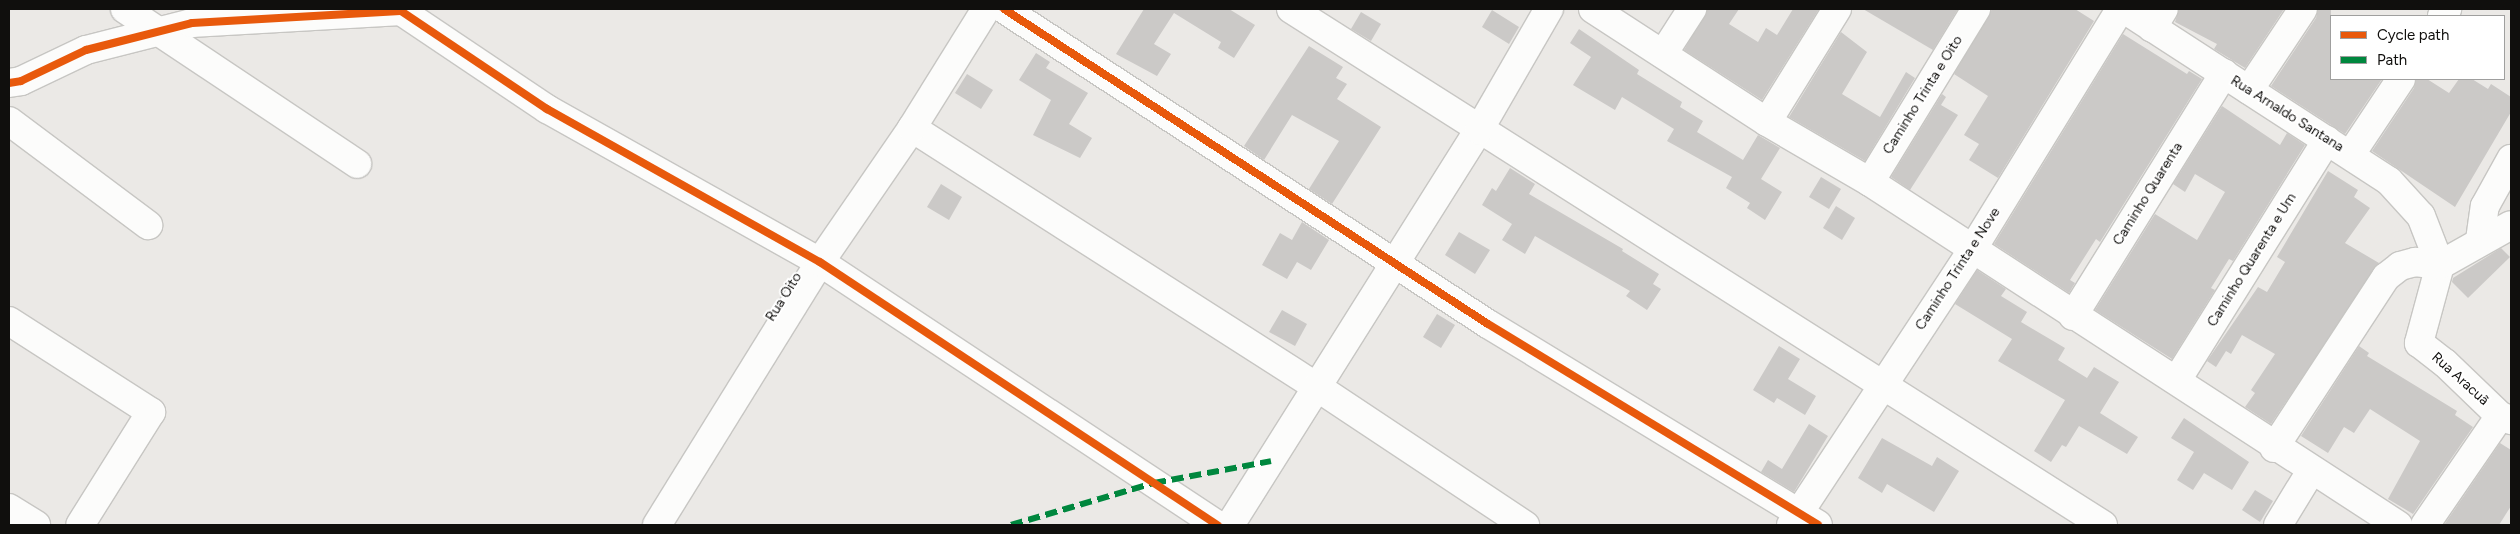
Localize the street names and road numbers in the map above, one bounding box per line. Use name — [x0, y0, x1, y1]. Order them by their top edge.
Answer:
street label: Caminho Trinta e Oito — [1880, 32, 1966, 158]
street label: Rua Arnaldo Santana — [2227, 72, 2347, 156]
street label: Caminho Quarenta — [2110, 139, 2186, 249]
street label: Caminho Quarenta e Um — [2204, 190, 2300, 330]
street label: Caminho Trinta e Nove — [1912, 204, 2004, 334]
street label: Rua Oito — [762, 269, 806, 325]
street label: Rua Aracuã — [2428, 349, 2492, 409]

